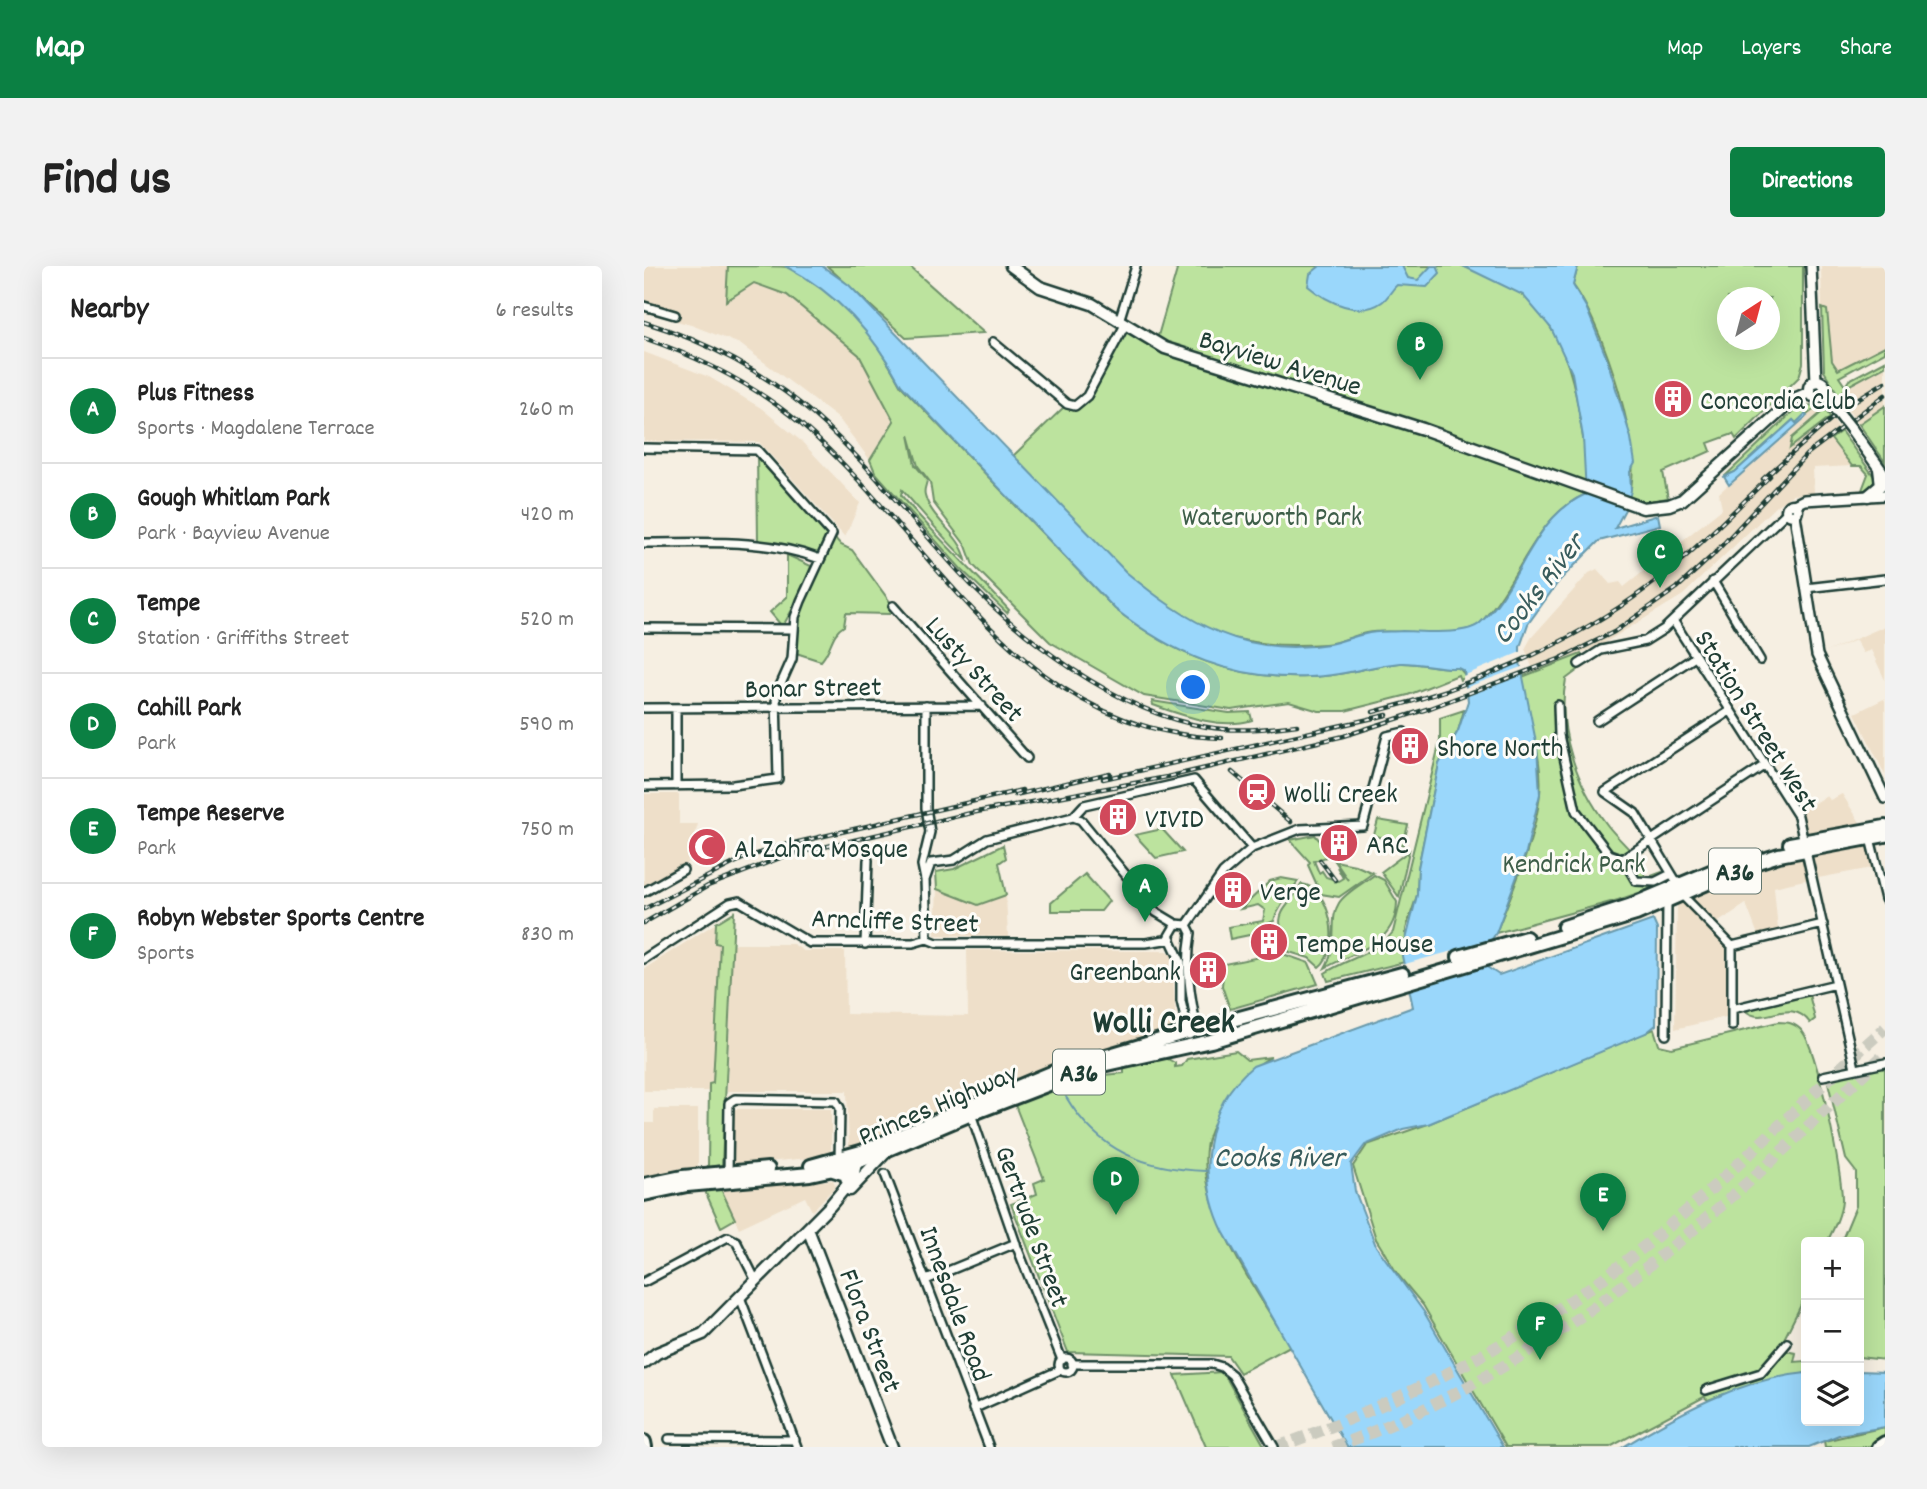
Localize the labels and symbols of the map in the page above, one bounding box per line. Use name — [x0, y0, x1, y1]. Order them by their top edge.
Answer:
north arrow — [1717, 287, 1780, 350]
street label: Bayview Avenue — [1193, 322, 1366, 409]
pin: B — [1397, 322, 1443, 380]
building icon: Concordia Club — [1652, 378, 1694, 420]
place label: Concordia Club — [1700, 384, 1856, 424]
park label: Waterworth Park — [1182, 500, 1362, 540]
water label: Cooks River — [1484, 524, 1599, 655]
pin: C — [1637, 530, 1683, 588]
street label: Lusty Street — [913, 609, 1031, 734]
street label: Station Street West — [1682, 624, 1826, 821]
street label: Bonar Street — [744, 670, 882, 712]
your location — [1176, 670, 1210, 704]
building icon: Shore North — [1389, 725, 1431, 767]
place label: Shore North — [1437, 731, 1564, 771]
station icon: Wolli Creek — [1236, 771, 1278, 813]
place label: Wolli Creek — [1284, 777, 1398, 817]
building icon: VIVID — [1097, 796, 1139, 838]
place label: VIVID — [1145, 802, 1204, 842]
building icon: ARC — [1318, 822, 1360, 864]
mosque icon: Al Zahra Mosque — [686, 826, 728, 868]
place label: ARC — [1366, 828, 1409, 868]
place label: Al Zahra Mosque — [734, 832, 908, 872]
park label: Kendrick Park — [1502, 847, 1646, 887]
road number: A36 — [1709, 848, 1761, 894]
pin: A — [1122, 864, 1168, 922]
building icon: Verge — [1212, 869, 1254, 911]
place label: Verge — [1260, 875, 1321, 915]
street label: Arncliffe Street — [810, 901, 979, 947]
building icon: Tempe House — [1248, 921, 1290, 963]
place label: Tempe House — [1296, 927, 1433, 967]
building icon: Greenbank — [1187, 949, 1229, 991]
place label: Greenbank — [1069, 955, 1181, 995]
district label: Wolli Creek — [1093, 1000, 1235, 1050]
road number: A36 — [1053, 1050, 1105, 1094]
street label: Princes Highway — [853, 1056, 1026, 1159]
water label: Cooks River — [1214, 1139, 1347, 1182]
street label: Gertrude Street — [982, 1141, 1077, 1314]
pin: D — [1093, 1157, 1139, 1215]
pin: E — [1580, 1173, 1626, 1231]
street label: Innesdale Road — [906, 1221, 999, 1388]
street label: Flora Street — [825, 1264, 909, 1399]
pin: F — [1517, 1302, 1563, 1360]

